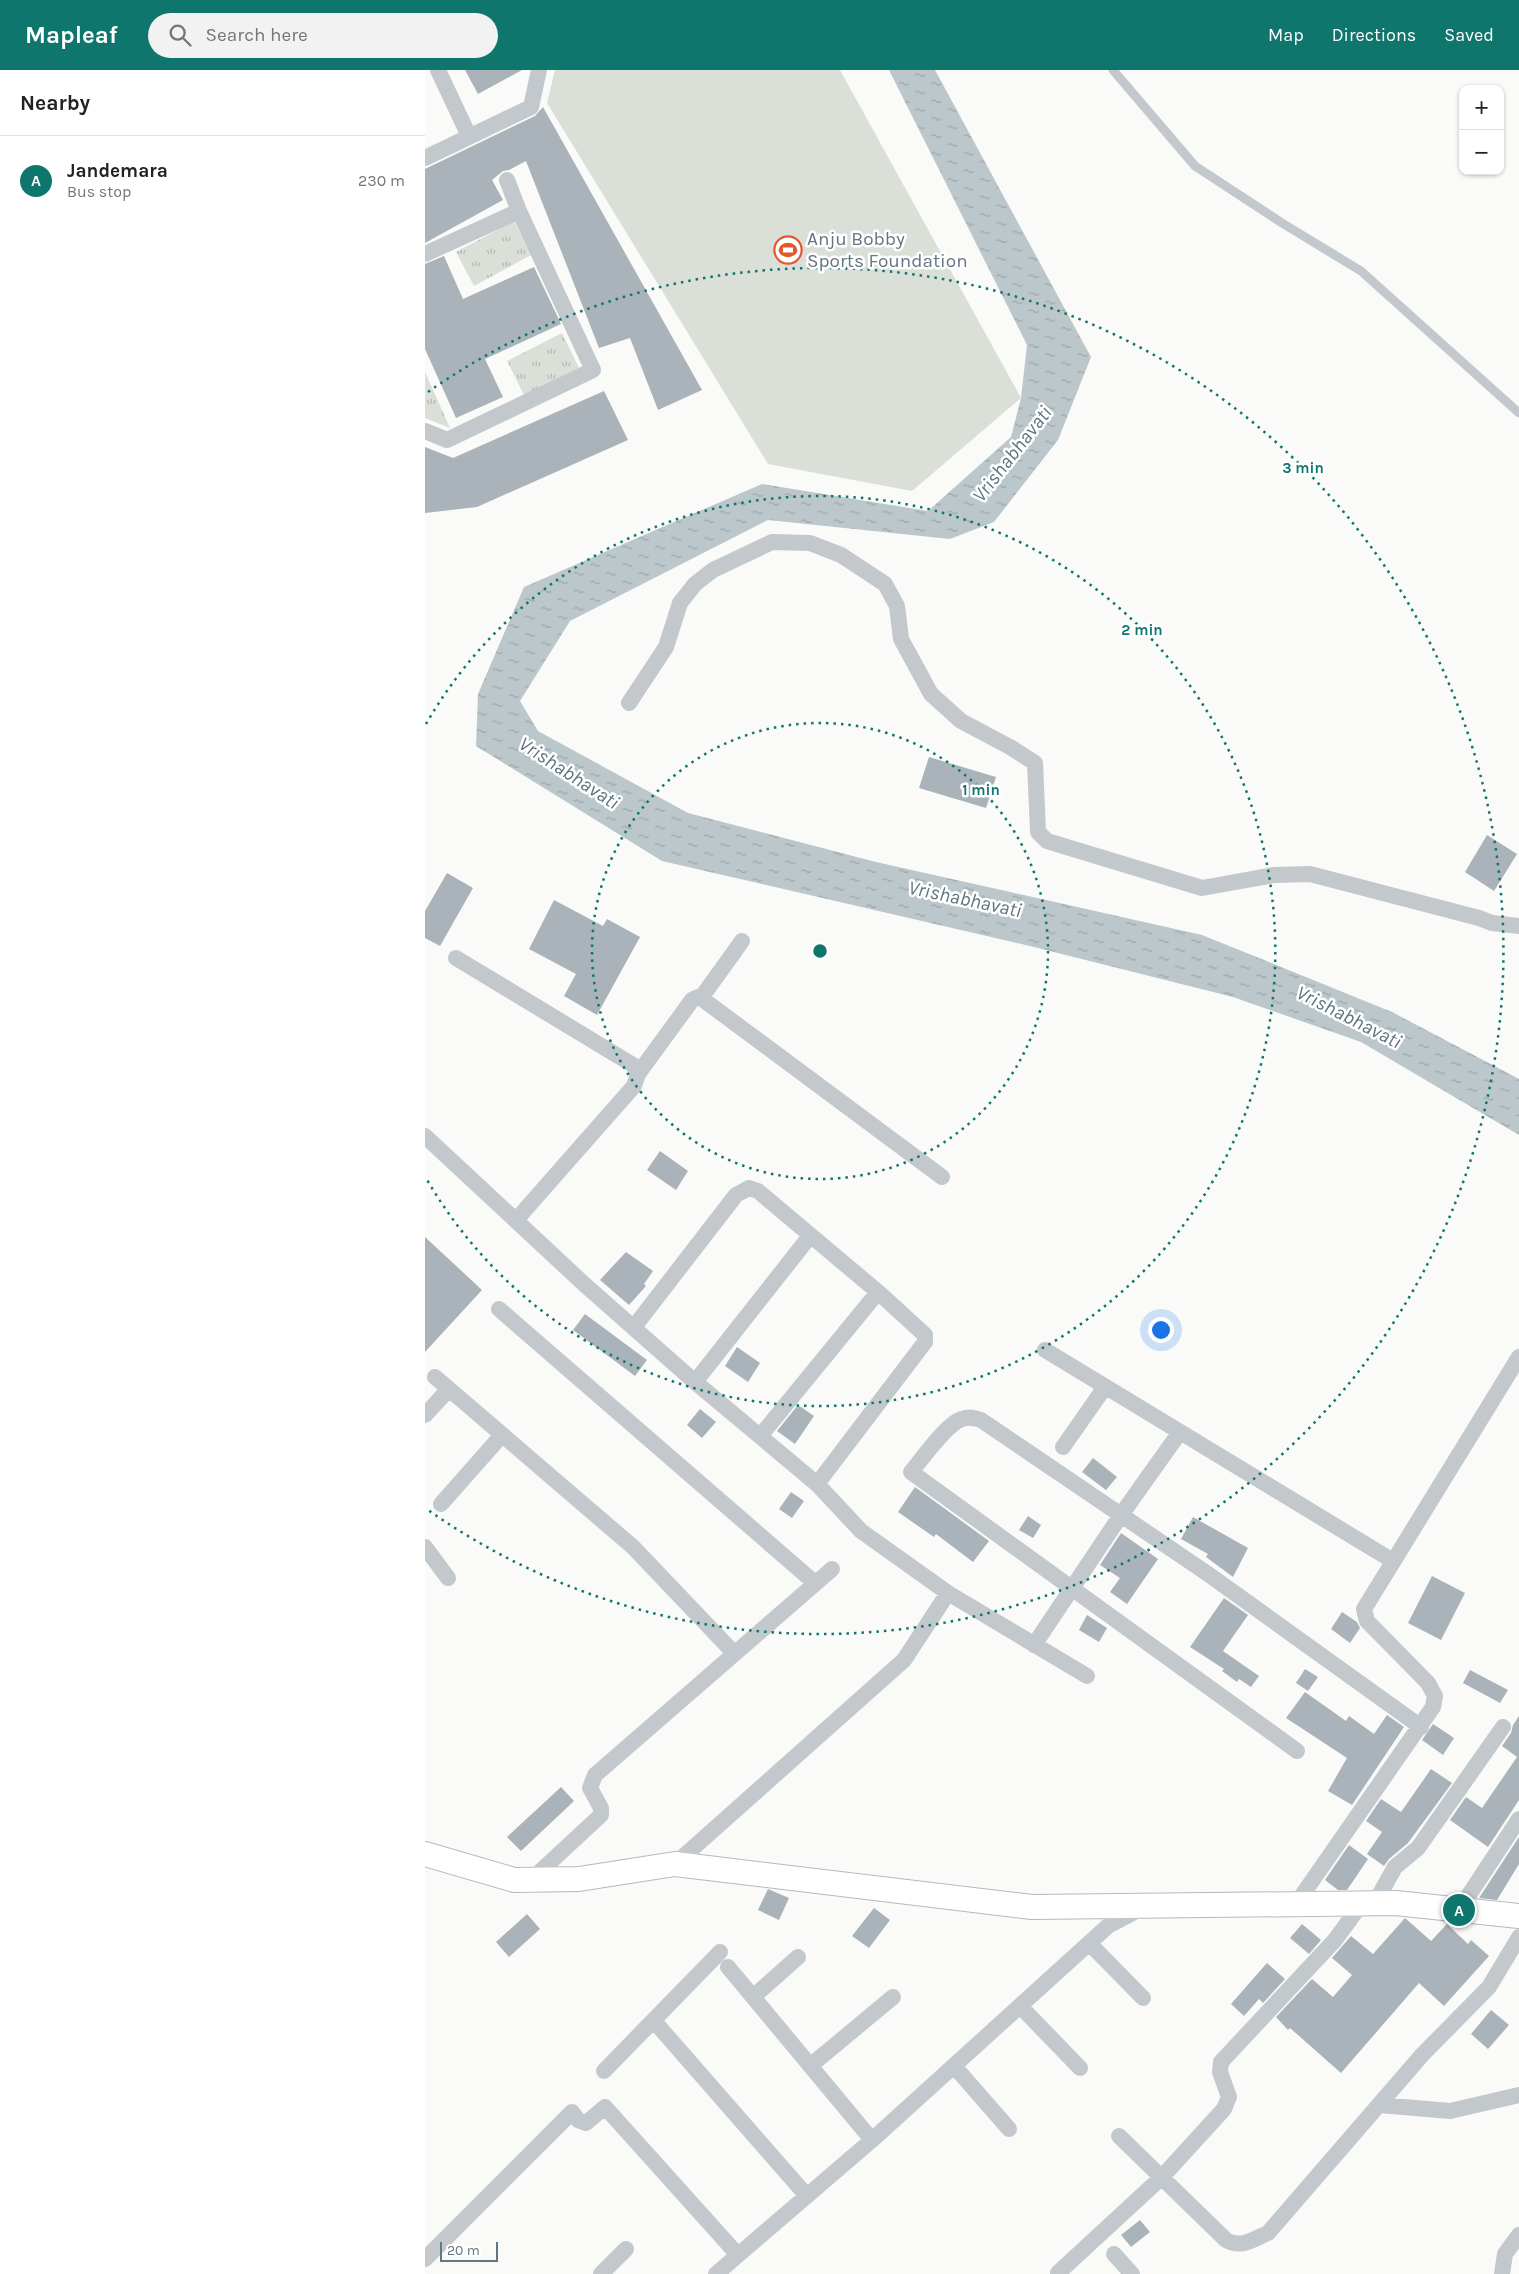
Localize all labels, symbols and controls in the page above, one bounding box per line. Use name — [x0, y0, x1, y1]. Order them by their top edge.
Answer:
search box — [148, 13, 498, 58]
text: Mapleaf — [25, 21, 118, 49]
icon: search — [166, 21, 194, 49]
text: Search here — [206, 24, 308, 46]
text: Map — [1268, 24, 1304, 46]
text: Directions — [1332, 24, 1416, 46]
text: Saved — [1444, 24, 1494, 46]
map controls — [1459, 85, 1504, 175]
button: + — [1459, 85, 1504, 130]
text: Nearby — [20, 91, 90, 115]
button: − — [1459, 130, 1504, 175]
text: Jandemara — [67, 160, 168, 182]
text: A — [31, 171, 41, 190]
text: 230 m — [358, 171, 405, 190]
text: Bus stop — [67, 182, 131, 201]
place label: Anju Bobby Sports Foundation — [807, 228, 968, 272]
sports icon: Anju Bobby Sports Foundation — [773, 235, 803, 265]
water label: Vrishabhavati — [967, 402, 1057, 506]
text: 3 min — [1282, 459, 1324, 477]
text: 2 min — [1121, 621, 1163, 639]
water label: Vrishabhavati — [514, 732, 624, 814]
text: 1 min — [962, 781, 1000, 799]
water label: Vrishabhavati — [906, 876, 1024, 922]
centre of rings — [811, 942, 829, 960]
water label: Vrishabhavati — [1292, 981, 1406, 1053]
your location — [1148, 1317, 1174, 1343]
pin: A — [1443, 1891, 1475, 1929]
scale bar — [440, 2239, 497, 2262]
text: 20 m — [447, 2242, 480, 2259]

